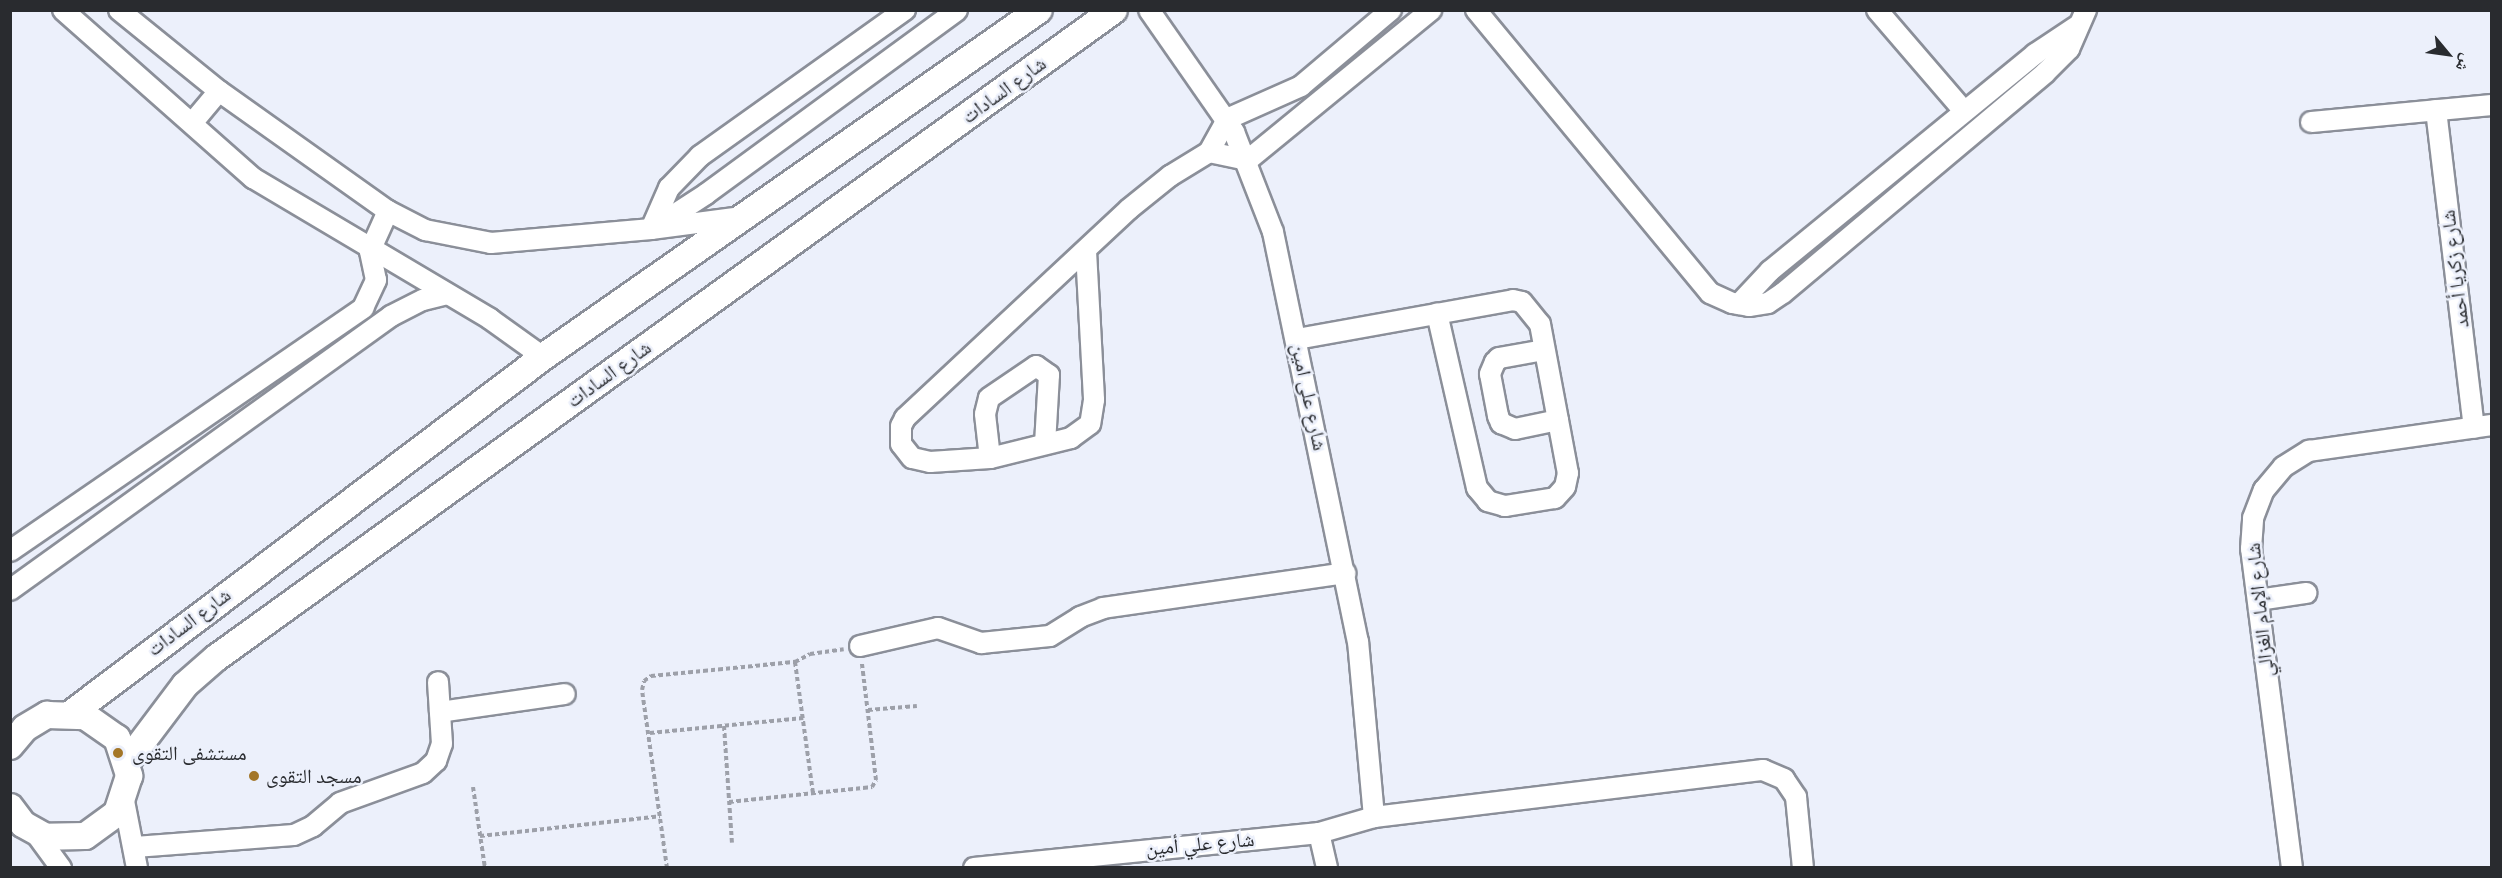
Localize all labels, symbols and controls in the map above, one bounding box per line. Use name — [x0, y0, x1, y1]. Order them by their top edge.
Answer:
north arrow — [2418, 24, 2478, 84]
street label: شارع السادات — [957, 51, 1051, 129]
text: ش — [2452, 51, 2477, 75]
street label: شارع زكريا أحمد — [2436, 209, 2474, 329]
street label: شارع السادات — [562, 335, 656, 413]
street label: شارع على امين — [1286, 341, 1332, 453]
street label: شارع الإمام الغزالي — [2241, 542, 2279, 678]
street label: شارع السادات — [142, 583, 236, 661]
place label: مستشفى التقوى — [132, 741, 247, 765]
marker: مستشفى التقوى — [109, 744, 127, 762]
place label: مسجد التقوى — [266, 764, 362, 788]
marker: مسجد التقوى — [247, 769, 261, 783]
street label: شارع علي أمين — [1145, 827, 1255, 861]

